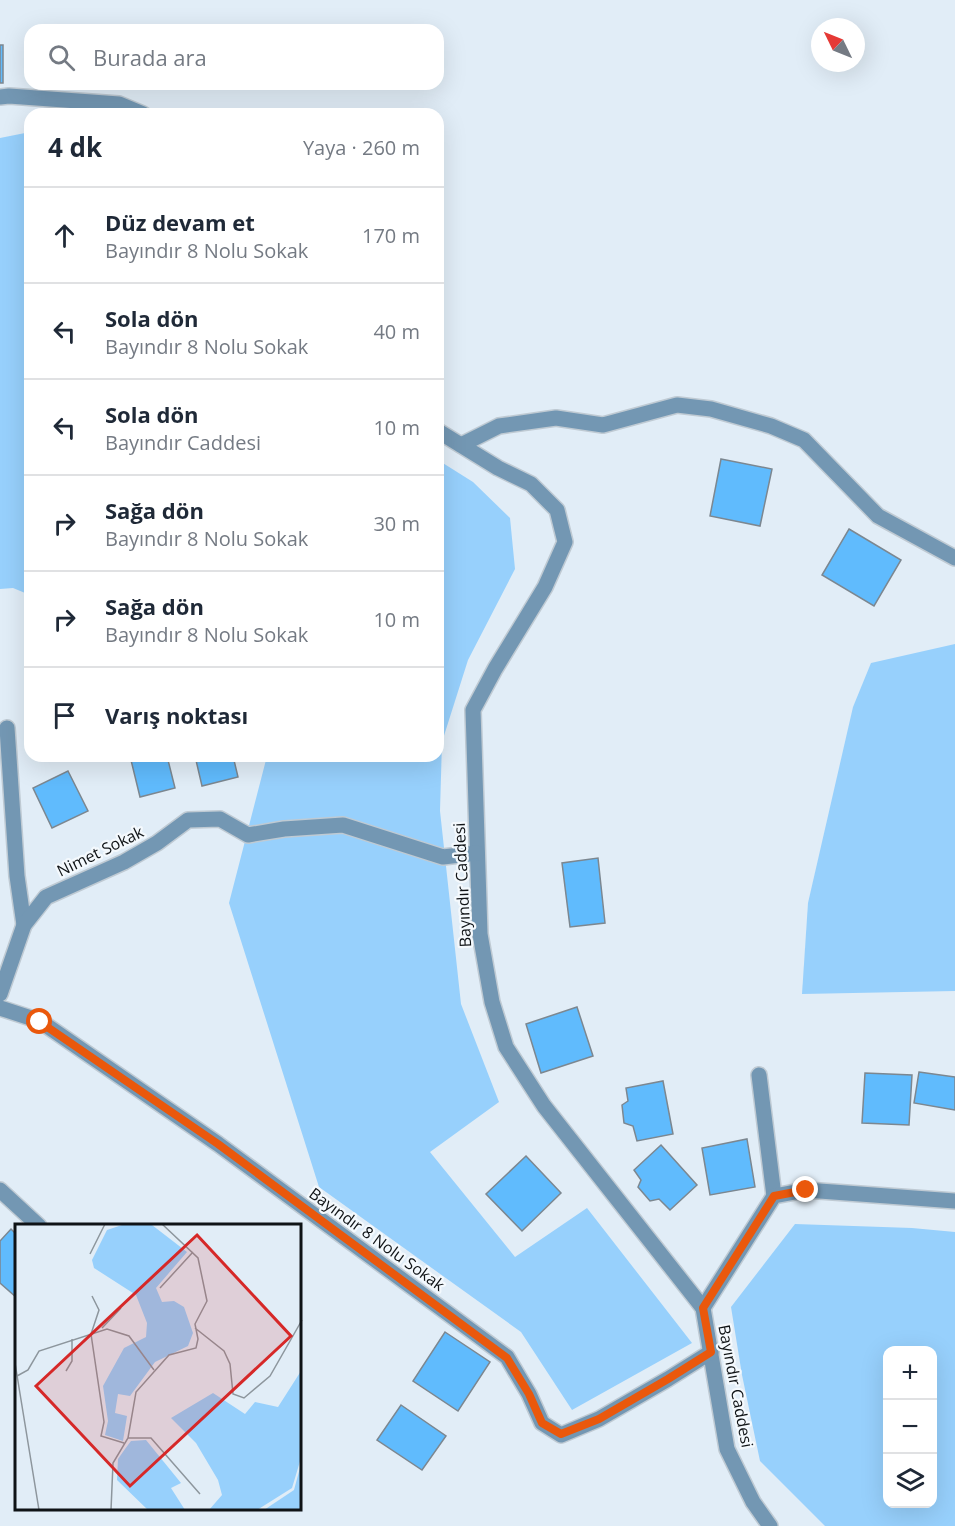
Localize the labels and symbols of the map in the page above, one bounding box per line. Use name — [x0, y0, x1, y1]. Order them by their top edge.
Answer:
north arrow — [811, 18, 865, 72]
street label: Nimet Sokak — [53, 820, 148, 881]
street label: Bayındır Caddesi — [448, 822, 476, 948]
route start — [26, 1008, 52, 1034]
route end — [792, 1176, 818, 1202]
street label: Bayındır 8 Nolu Sokak — [305, 1182, 450, 1296]
inset map — [15, 1224, 302, 1511]
street label: Bayındır Caddesi — [713, 1323, 759, 1449]

